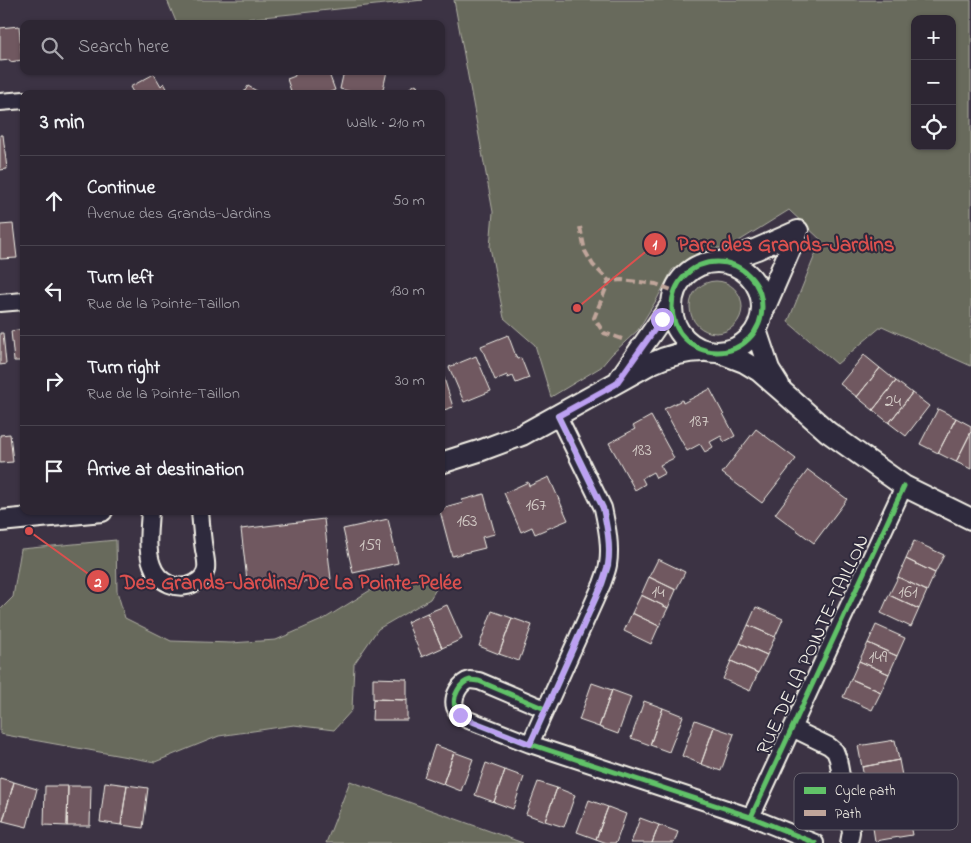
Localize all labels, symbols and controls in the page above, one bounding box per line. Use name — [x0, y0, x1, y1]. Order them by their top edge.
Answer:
map controls — [911, 15, 956, 150]
button: + — [911, 15, 956, 60]
search box — [20, 20, 445, 75]
icon: search — [38, 34, 66, 62]
text: Search here — [78, 34, 169, 61]
button: − — [911, 60, 956, 105]
button: locate — [911, 105, 956, 150]
text: 3 min — [40, 108, 84, 138]
text: Walk · 210 m — [346, 111, 425, 135]
text: Continue — [87, 175, 155, 202]
icon: ahead — [40, 187, 68, 215]
text: 50 m — [393, 189, 425, 213]
text: Avenue des Grands-Jardins — [87, 202, 271, 226]
callout: Parc des Grands-Jardins — [643, 226, 905, 262]
text: Parc des Grands-Jardins — [678, 231, 895, 261]
text: 1 — [653, 234, 658, 256]
text: Turn left — [87, 265, 154, 292]
icon: left — [40, 277, 68, 305]
text: 130 m — [390, 279, 425, 303]
text: Rue de la Pointe-Taillon — [87, 292, 240, 316]
route start — [651, 308, 674, 331]
text: Turn right — [87, 355, 160, 382]
icon: right — [40, 367, 68, 395]
text: 30 m — [395, 369, 425, 393]
text: Rue de la Pointe-Taillon — [87, 382, 240, 406]
house number: 24 — [885, 389, 902, 415]
house number: 187 — [689, 409, 710, 435]
house number: 183 — [632, 438, 652, 464]
icon: arrive — [40, 457, 68, 485]
text: Arrive at destination — [87, 457, 244, 484]
house number: 167 — [525, 493, 547, 519]
house number: 163 — [456, 509, 478, 535]
street label: RUE DE LA POINTE-TAILLON — [750, 530, 878, 760]
house number: 159 — [359, 533, 381, 559]
callout: Des Grands-Jardins/De La Pointe-Pelée — [86, 563, 472, 599]
text: Des Grands-Jardins/De La Pointe-Pelée — [119, 569, 462, 599]
text: 2 — [93, 572, 102, 594]
house number: 14 — [651, 580, 665, 606]
house number: 161 — [898, 580, 918, 606]
house number: 149 — [869, 645, 888, 671]
route end — [449, 704, 472, 727]
legend — [794, 773, 958, 830]
text: Cycle path — [835, 781, 896, 803]
text: Path — [835, 804, 861, 825]

